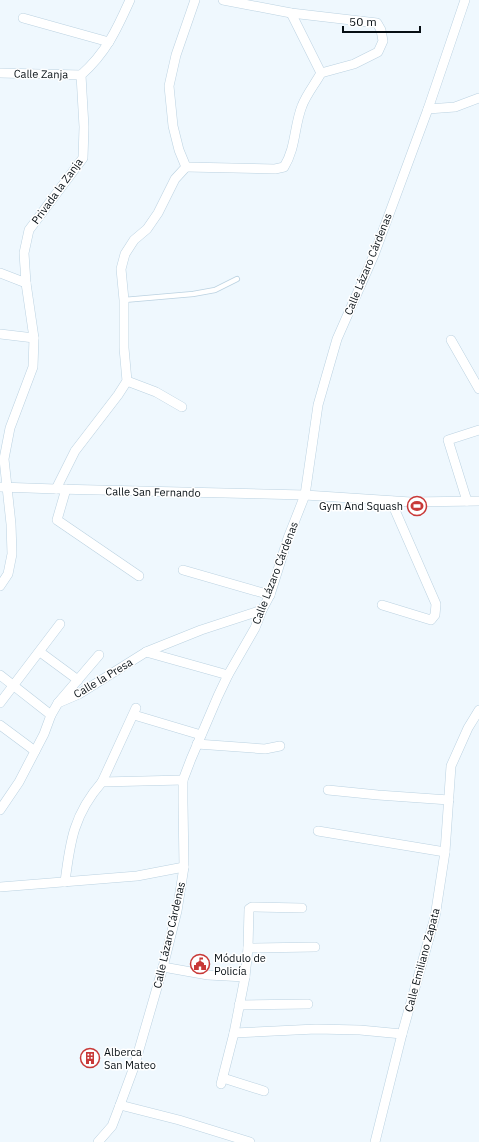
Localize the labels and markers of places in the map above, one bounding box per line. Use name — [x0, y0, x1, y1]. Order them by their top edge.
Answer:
sports icon: Gym And Squash — [406, 495, 428, 517]
place label: Gym And Squash — [319, 499, 403, 513]
place label: Módulo de Policía — [214, 951, 266, 978]
public building icon: Módulo de Policía — [189, 953, 211, 975]
place label: Alberca San Mateo — [104, 1045, 156, 1072]
building icon: Alberca San Mateo — [79, 1047, 101, 1069]

